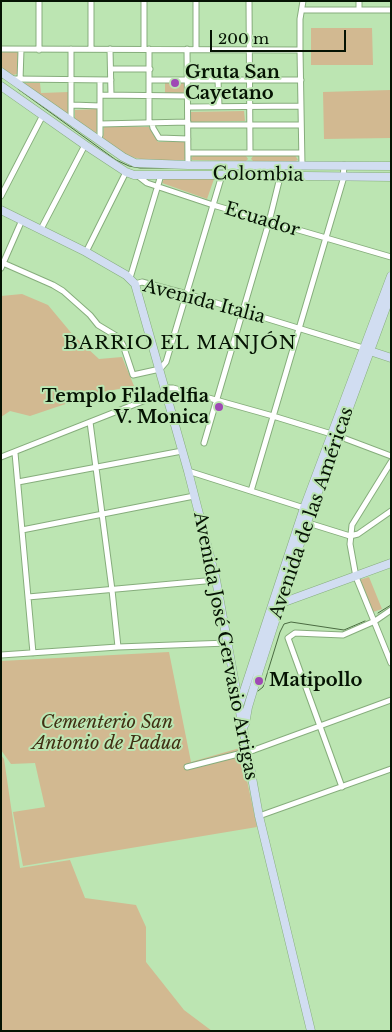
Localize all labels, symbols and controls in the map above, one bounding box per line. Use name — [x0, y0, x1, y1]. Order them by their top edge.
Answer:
scale bar — [212, 20, 348, 52]
text: 200 m — [218, 29, 269, 48]
place label: Gruta San Cayetano — [185, 62, 280, 104]
marker: Gruta San Cayetano — [169, 77, 181, 89]
street label: Colombia — [212, 163, 304, 187]
street label: Ecuador — [222, 198, 302, 242]
street label: Avenida Italia — [141, 275, 267, 329]
district label: BARRIO EL MANJÓN — [61, 333, 299, 355]
place label: Templo Filadelfia V. Monica — [42, 386, 209, 428]
marker: Templo Filadelfia V. Monica — [213, 401, 225, 413]
street label: Avenida de las Américas — [266, 404, 358, 622]
street label: Avenida José Gervasio Artigas — [188, 510, 262, 782]
place label: Matipollo — [269, 670, 362, 692]
marker: Matipollo — [253, 675, 265, 687]
park label: Cementerio San Antonio de Padua — [32, 712, 182, 754]

